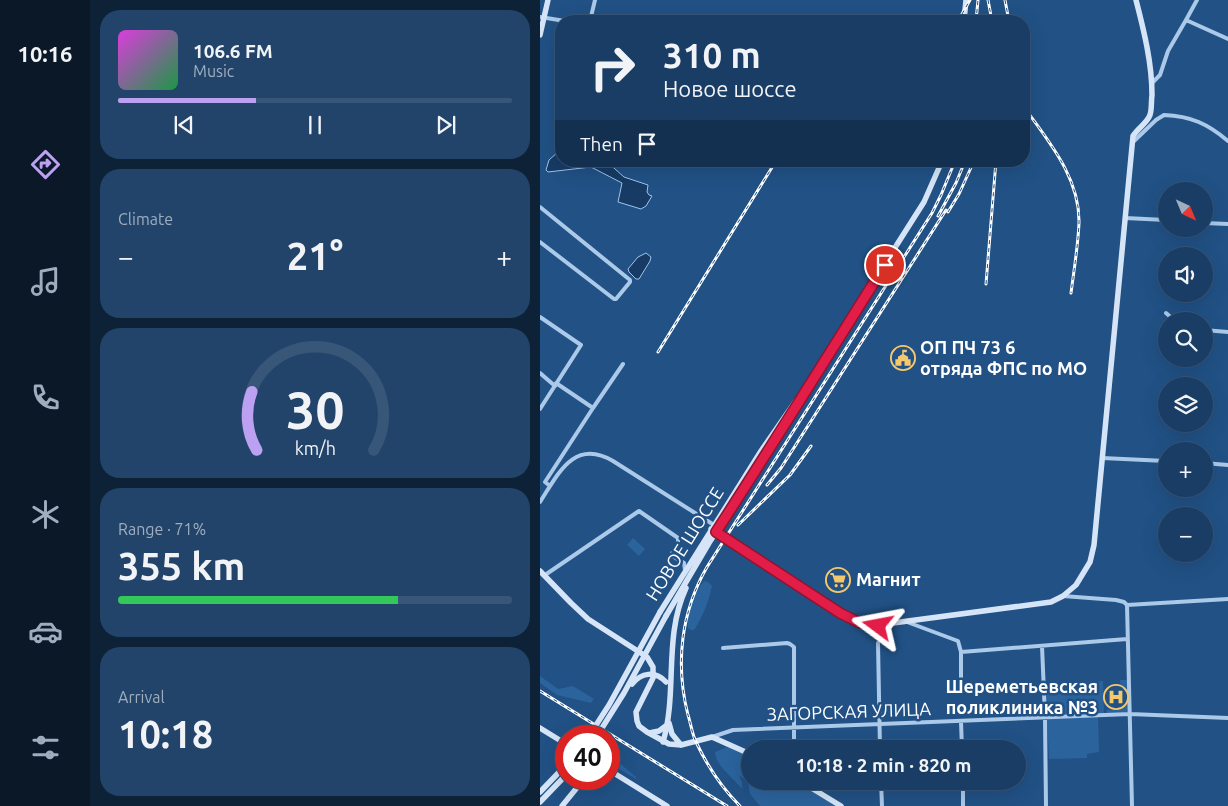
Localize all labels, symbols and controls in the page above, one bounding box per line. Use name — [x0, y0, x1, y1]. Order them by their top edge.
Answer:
icon: right — [580, 35, 645, 100]
text: 310 m — [663, 35, 761, 75]
text: 106.6 FM — [193, 40, 273, 62]
text: 10:16 — [17, 41, 73, 66]
text: Music — [193, 62, 234, 80]
text: Новое шоссе — [663, 76, 797, 101]
icon: previous — [170, 111, 198, 139]
icon: pause — [301, 111, 329, 139]
icon: next — [432, 111, 460, 139]
icon: arrive — [633, 130, 661, 158]
text: Then — [580, 133, 623, 155]
icon: directions — [28, 147, 63, 182]
north arrow — [1158, 182, 1212, 238]
map controls — [1158, 182, 1213, 562]
text: Climate — [118, 210, 173, 228]
text: 21° — [287, 235, 343, 277]
text: − — [118, 241, 134, 272]
text: + — [496, 241, 512, 272]
pin — [864, 244, 906, 286]
button: sound — [1158, 247, 1213, 302]
icon: arrive — [871, 251, 899, 279]
icon: music — [28, 264, 63, 299]
button: search — [1158, 312, 1213, 367]
place label: ОП ПЧ 73 6 отряда ФПС по МО — [920, 337, 1087, 378]
public building icon: ОП ПЧ 73 6 отряда ФПС по МО — [890, 345, 916, 371]
button: layers — [1158, 377, 1213, 432]
icon: phone — [28, 380, 63, 415]
text: 30 — [286, 381, 344, 439]
text: km/h — [294, 438, 336, 458]
button: + — [1158, 442, 1213, 497]
street label: НОВОЕ ШОССЕ — [641, 483, 727, 604]
icon: climate — [28, 497, 63, 532]
button: − — [1158, 507, 1213, 562]
text: Range · 71% — [118, 520, 206, 538]
text: 355 km — [118, 545, 245, 587]
supermarket icon: Магнит — [825, 567, 851, 593]
place label: Магнит — [856, 569, 920, 589]
position arrow — [851, 599, 903, 651]
icon: car — [28, 614, 63, 649]
place label: Шереметьевская поликлиника №3 — [945, 676, 1098, 717]
hospital icon: Шереметьевская поликлиника №3 — [1103, 684, 1129, 710]
text: Arrival — [118, 688, 165, 706]
street label: ЗАГОРСКАЯ УЛИЦА — [767, 698, 932, 724]
text: 10:18 — [118, 713, 213, 755]
speed limit sign: 40 — [555, 725, 620, 790]
icon: filters — [28, 730, 63, 765]
text: 10:18 · 2 min · 820 m — [796, 754, 971, 776]

